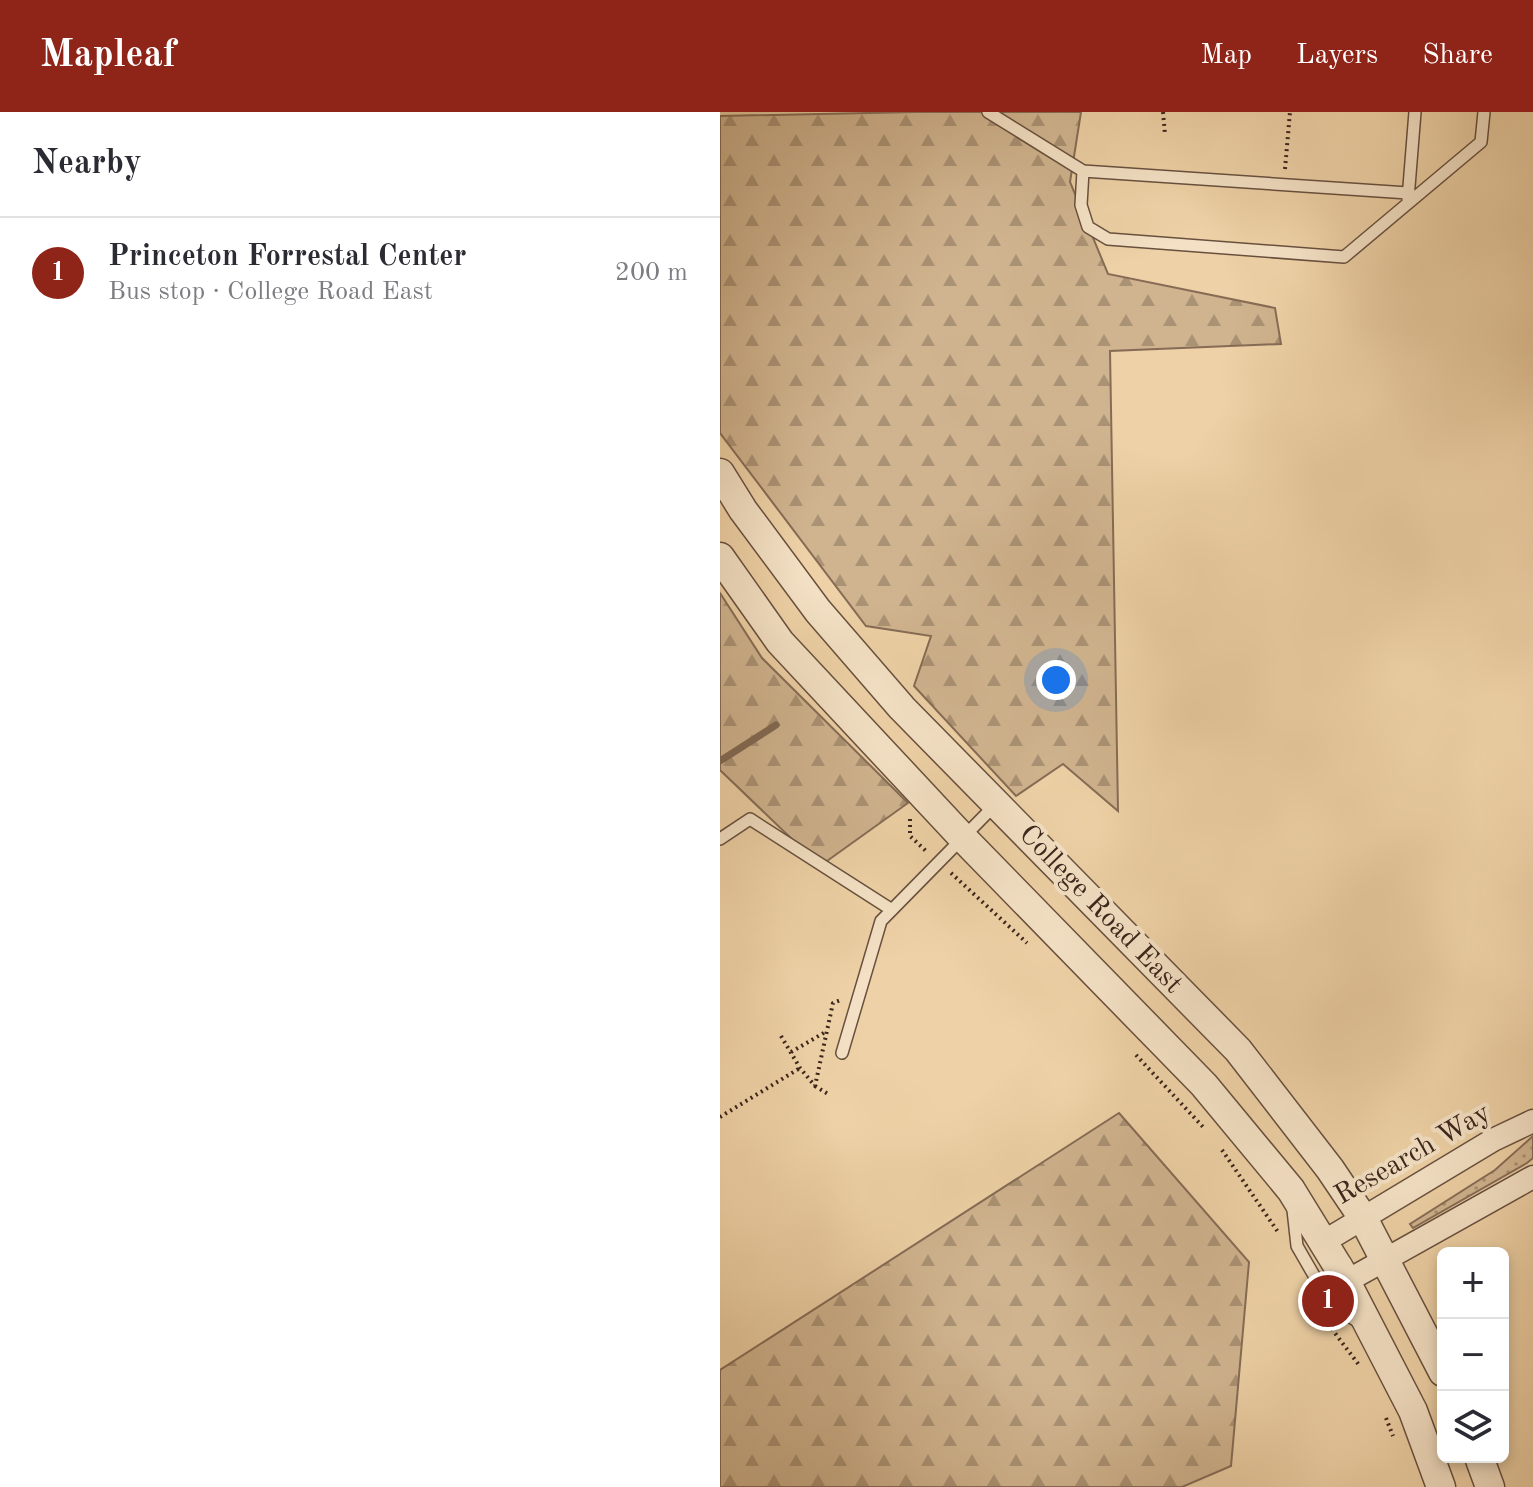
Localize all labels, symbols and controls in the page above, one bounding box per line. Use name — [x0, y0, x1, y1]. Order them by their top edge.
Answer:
text: Mapleaf — [40, 37, 176, 75]
text: Map — [1200, 42, 1252, 70]
text: Layers — [1296, 42, 1378, 70]
text: Share — [1422, 42, 1493, 70]
text: Nearby — [32, 147, 142, 181]
text: Princeton Forrestal Center — [108, 242, 467, 272]
text: 1 — [50, 260, 66, 286]
text: 200 m — [615, 260, 688, 286]
text: Bus stop · College Road East — [108, 279, 433, 305]
your location — [1036, 660, 1076, 700]
street label: College Road East — [1013, 820, 1187, 1000]
street label: Research Way — [1330, 1099, 1496, 1211]
map controls — [1437, 1247, 1509, 1463]
button: + — [1437, 1247, 1509, 1319]
pin: 1 — [1302, 1271, 1354, 1331]
button: − — [1437, 1319, 1509, 1391]
button: layers — [1437, 1391, 1509, 1463]

